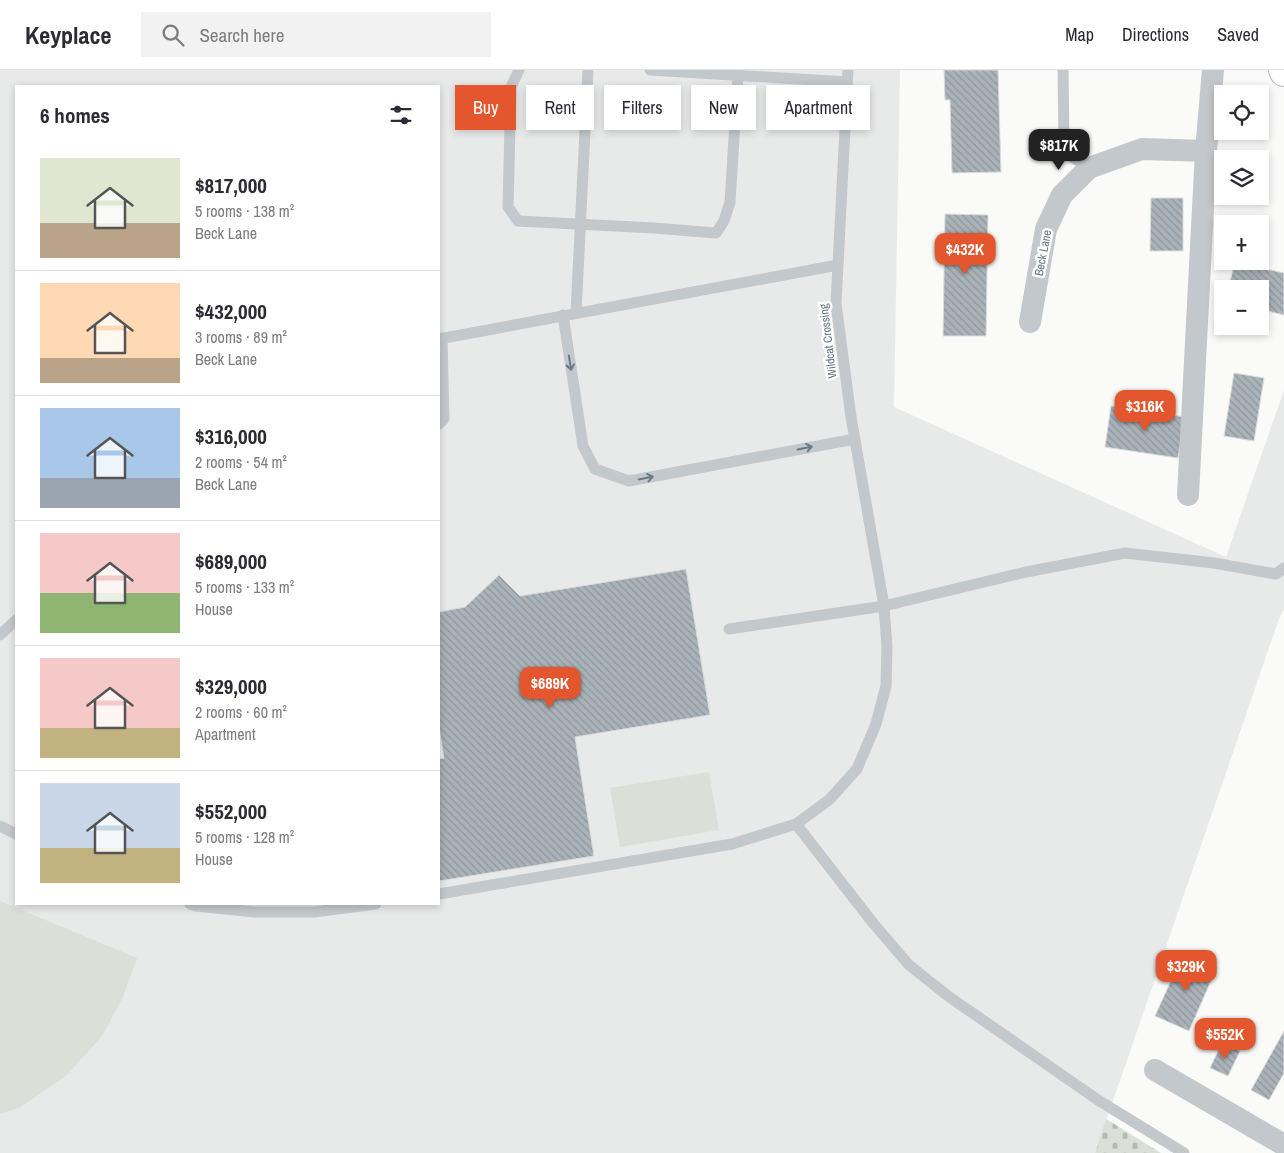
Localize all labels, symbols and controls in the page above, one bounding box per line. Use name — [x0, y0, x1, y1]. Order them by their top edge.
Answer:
search box — [141, 12, 491, 57]
text: Keyplace — [25, 19, 111, 51]
icon: search — [159, 21, 187, 49]
text: Search here — [199, 22, 284, 48]
text: Map — [1065, 22, 1094, 47]
text: Directions — [1122, 22, 1189, 47]
text: Saved — [1217, 22, 1259, 47]
chip: Buy — [455, 85, 516, 130]
chip: Rent — [526, 85, 594, 130]
chip: Filters — [604, 85, 681, 130]
chip: New — [691, 85, 756, 130]
chip: Apartment — [766, 85, 870, 130]
map controls — [1214, 85, 1269, 335]
button: locate — [1214, 85, 1269, 140]
text: 6 homes — [40, 101, 110, 130]
icon: filters — [387, 101, 415, 129]
pin: $817K — [1024, 128, 1094, 171]
text: $817K — [1040, 134, 1078, 156]
button: layers — [1214, 150, 1269, 205]
text: $817,000 — [195, 171, 267, 200]
icon: home — [80, 178, 140, 238]
text: 5 rooms · 138 m² — [195, 200, 294, 222]
button: + — [1214, 215, 1269, 270]
text: Beck Lane — [195, 222, 257, 244]
street label: Beck Lane — [1031, 229, 1055, 277]
pin: $432K — [930, 232, 1000, 275]
text: $432K — [946, 238, 984, 260]
button: − — [1214, 280, 1269, 335]
text: $432,000 — [195, 297, 267, 326]
street label: Wildcat Crossing — [815, 302, 841, 379]
icon: home — [80, 303, 140, 363]
text: 3 rooms · 89 m² — [195, 326, 287, 348]
text: Beck Lane — [195, 348, 257, 370]
one-way arrow — [565, 355, 575, 371]
pin: $316K — [1110, 390, 1180, 432]
text: $316K — [1126, 395, 1164, 417]
text: $316,000 — [195, 422, 267, 451]
icon: home — [80, 428, 140, 488]
one-way arrow — [797, 443, 813, 453]
text: 2 rooms · 54 m² — [195, 451, 287, 473]
one-way arrow — [637, 472, 653, 482]
text: Beck Lane — [195, 473, 257, 495]
text: $689,000 — [195, 547, 267, 576]
icon: home — [80, 553, 140, 613]
text: 5 rooms · 133 m² — [195, 576, 294, 598]
text: House — [195, 598, 233, 620]
pin: $689K — [515, 666, 585, 709]
text: $329,000 — [195, 672, 267, 701]
text: $689K — [531, 672, 569, 694]
icon: home — [80, 678, 140, 738]
text: 2 rooms · 60 m² — [195, 701, 287, 723]
text: Apartment — [195, 723, 256, 745]
text: $552,000 — [195, 797, 267, 826]
icon: home — [80, 803, 140, 863]
text: 5 rooms · 128 m² — [195, 826, 294, 848]
text: House — [195, 848, 233, 870]
pin: $329K — [1151, 950, 1221, 992]
text: $329K — [1167, 955, 1205, 977]
pin: $552K — [1190, 1018, 1260, 1060]
text: $552K — [1206, 1023, 1244, 1045]

